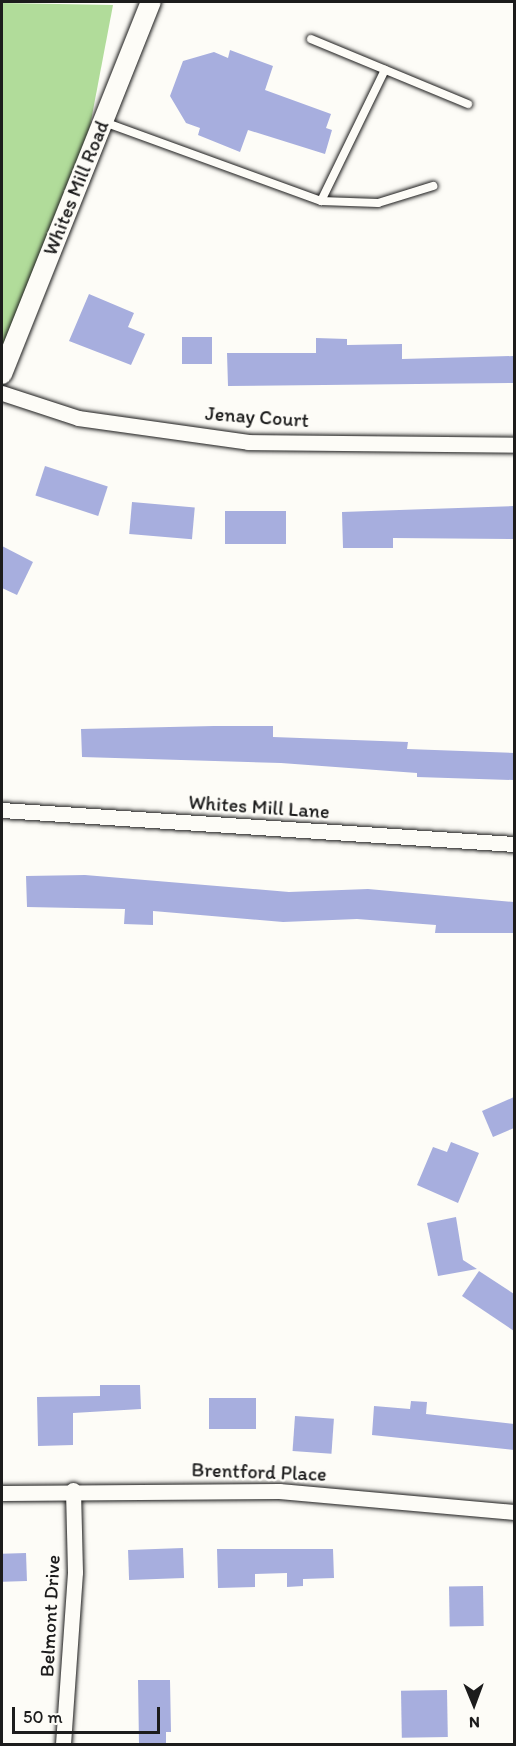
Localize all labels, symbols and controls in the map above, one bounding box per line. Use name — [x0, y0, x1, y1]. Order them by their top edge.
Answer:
street label: Whites Mill Road — [38, 117, 114, 259]
street label: Jenay Court — [204, 401, 310, 433]
street label: Whites Mill Lane — [188, 790, 330, 824]
street label: Brentford Place — [191, 1458, 327, 1486]
street label: Belmont Drive — [35, 1554, 65, 1678]
north arrow — [444, 1674, 504, 1734]
scale bar — [15, 1695, 164, 1733]
text: 50 m — [23, 1706, 63, 1728]
text: N — [469, 1713, 480, 1732]

